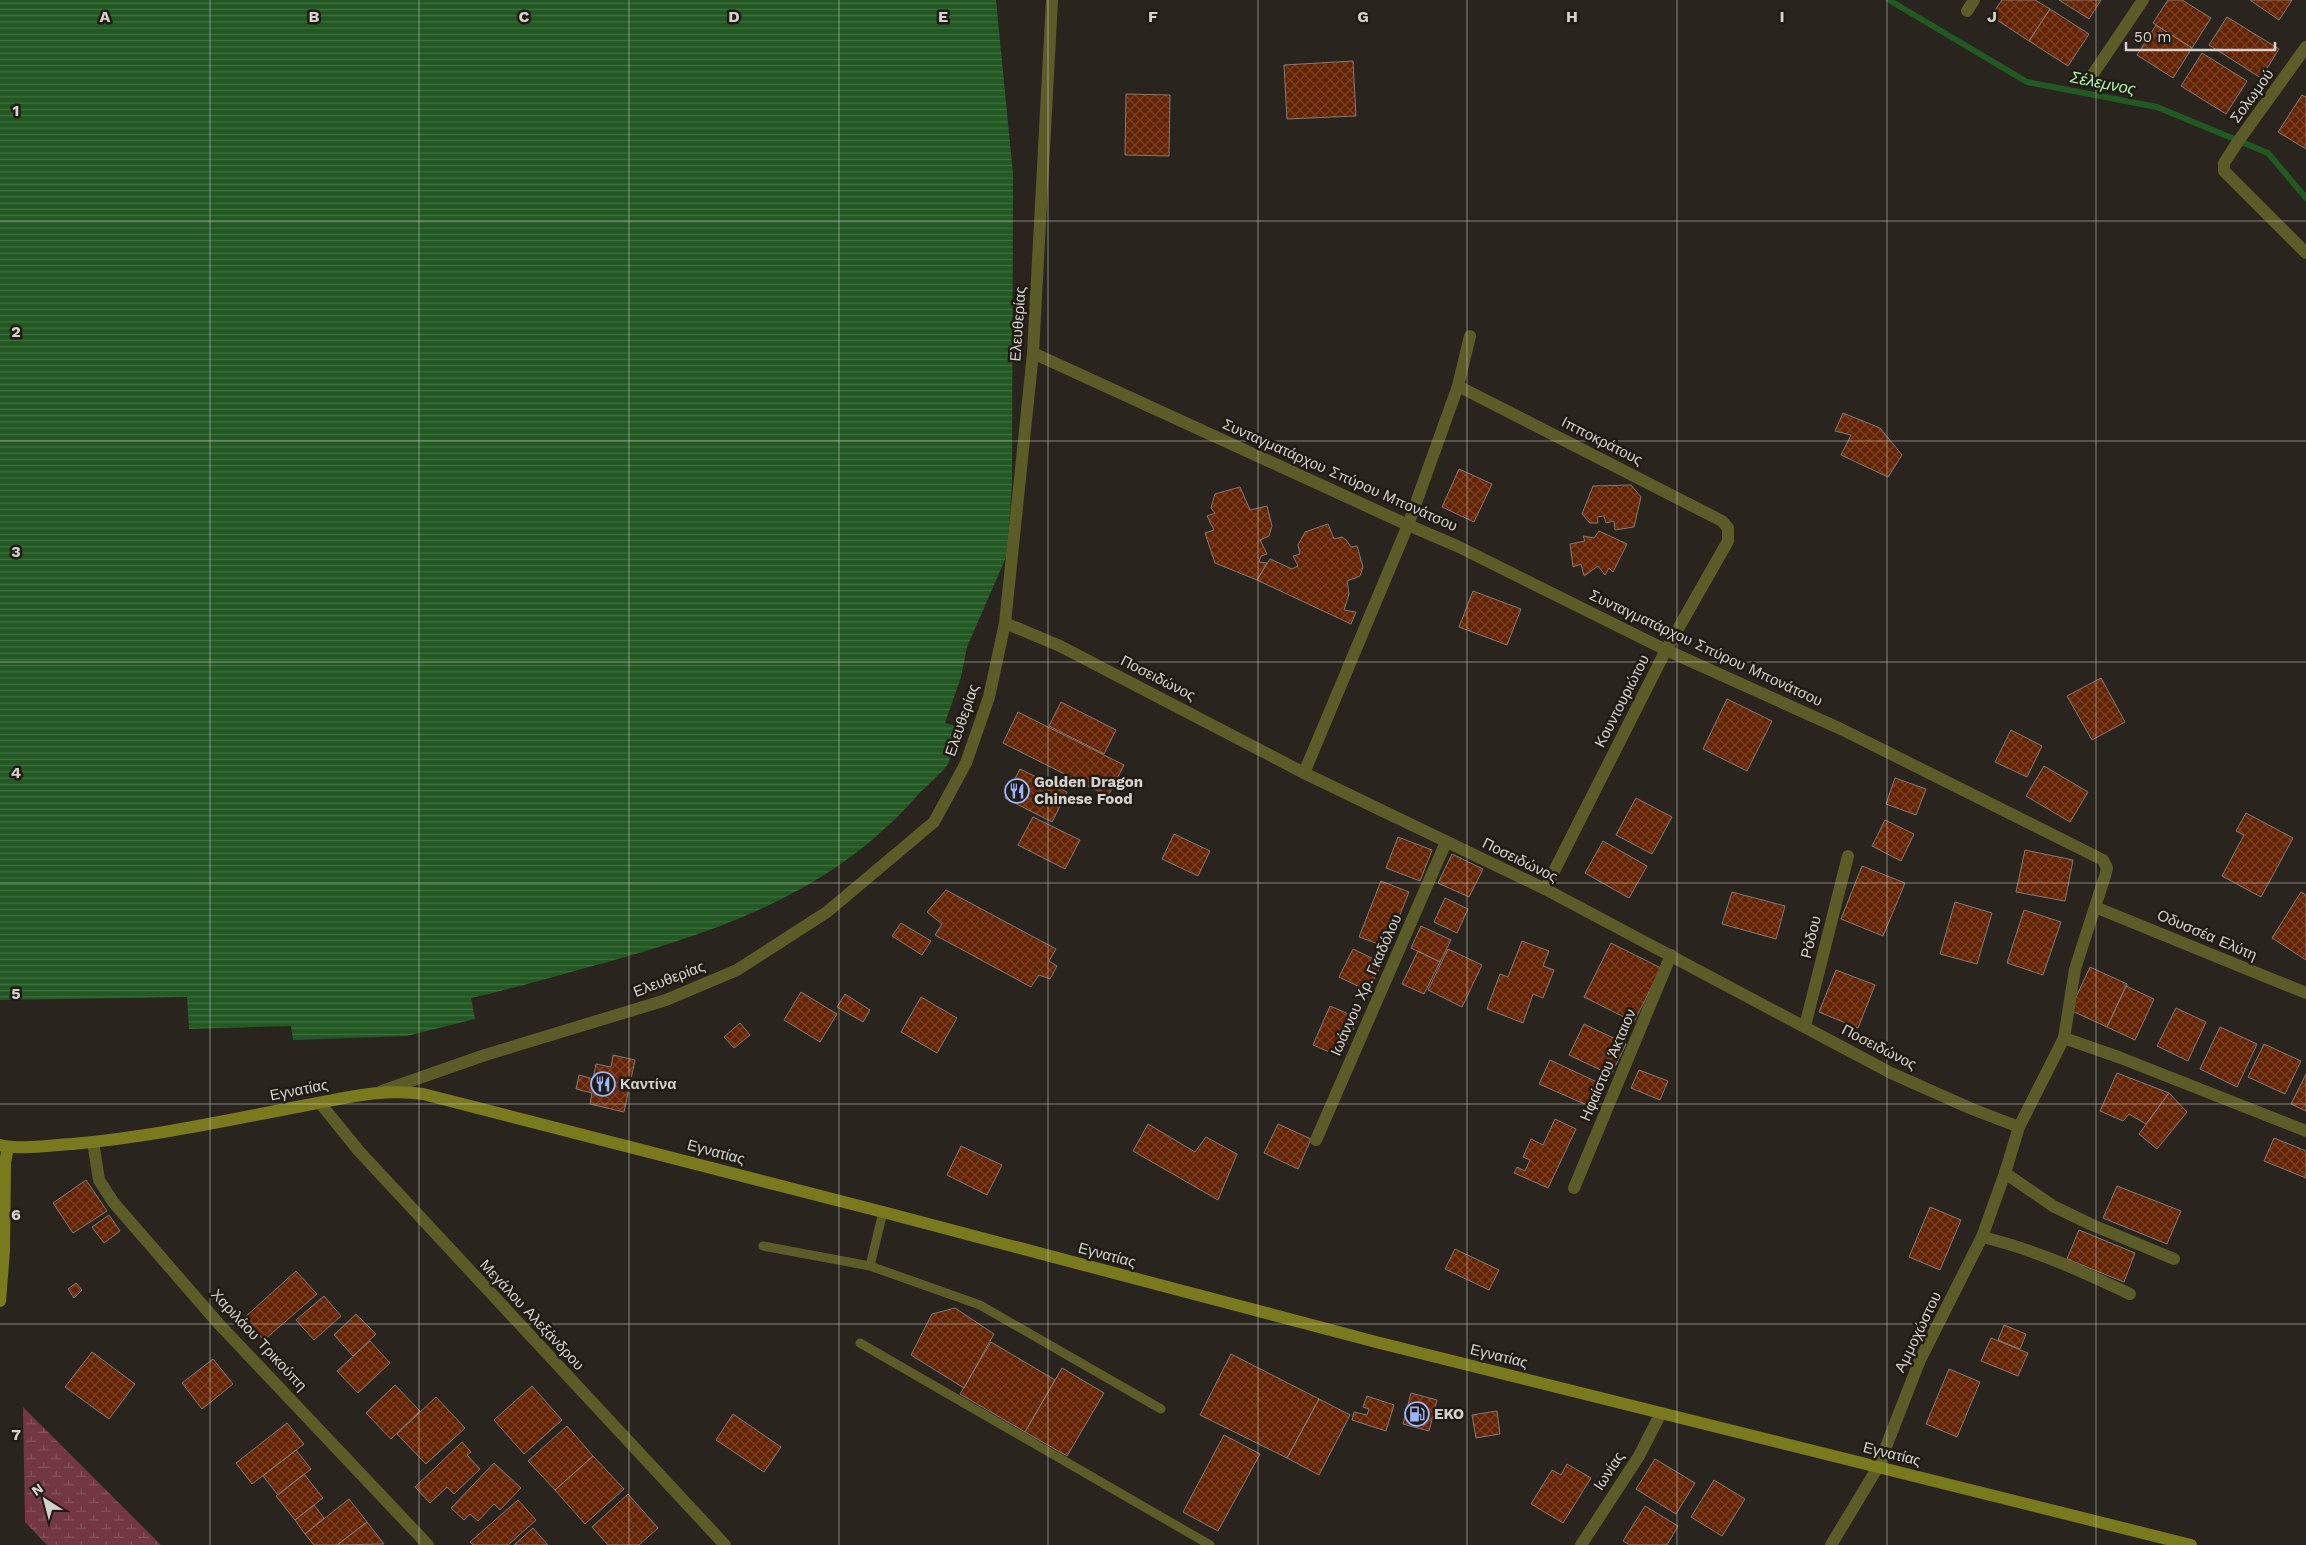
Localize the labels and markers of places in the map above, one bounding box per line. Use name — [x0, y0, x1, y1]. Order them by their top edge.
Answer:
place label: Golden Dragon Chinese Food — [1034, 773, 1143, 808]
restaurant icon: Golden Dragon Chinese Food — [1004, 778, 1030, 804]
restaurant icon: Καντίνα — [590, 1071, 616, 1097]
place label: Καντίνα — [620, 1075, 677, 1093]
fuel station icon: EKO — [1404, 1401, 1430, 1427]
place label: EKO — [1434, 1405, 1464, 1423]

